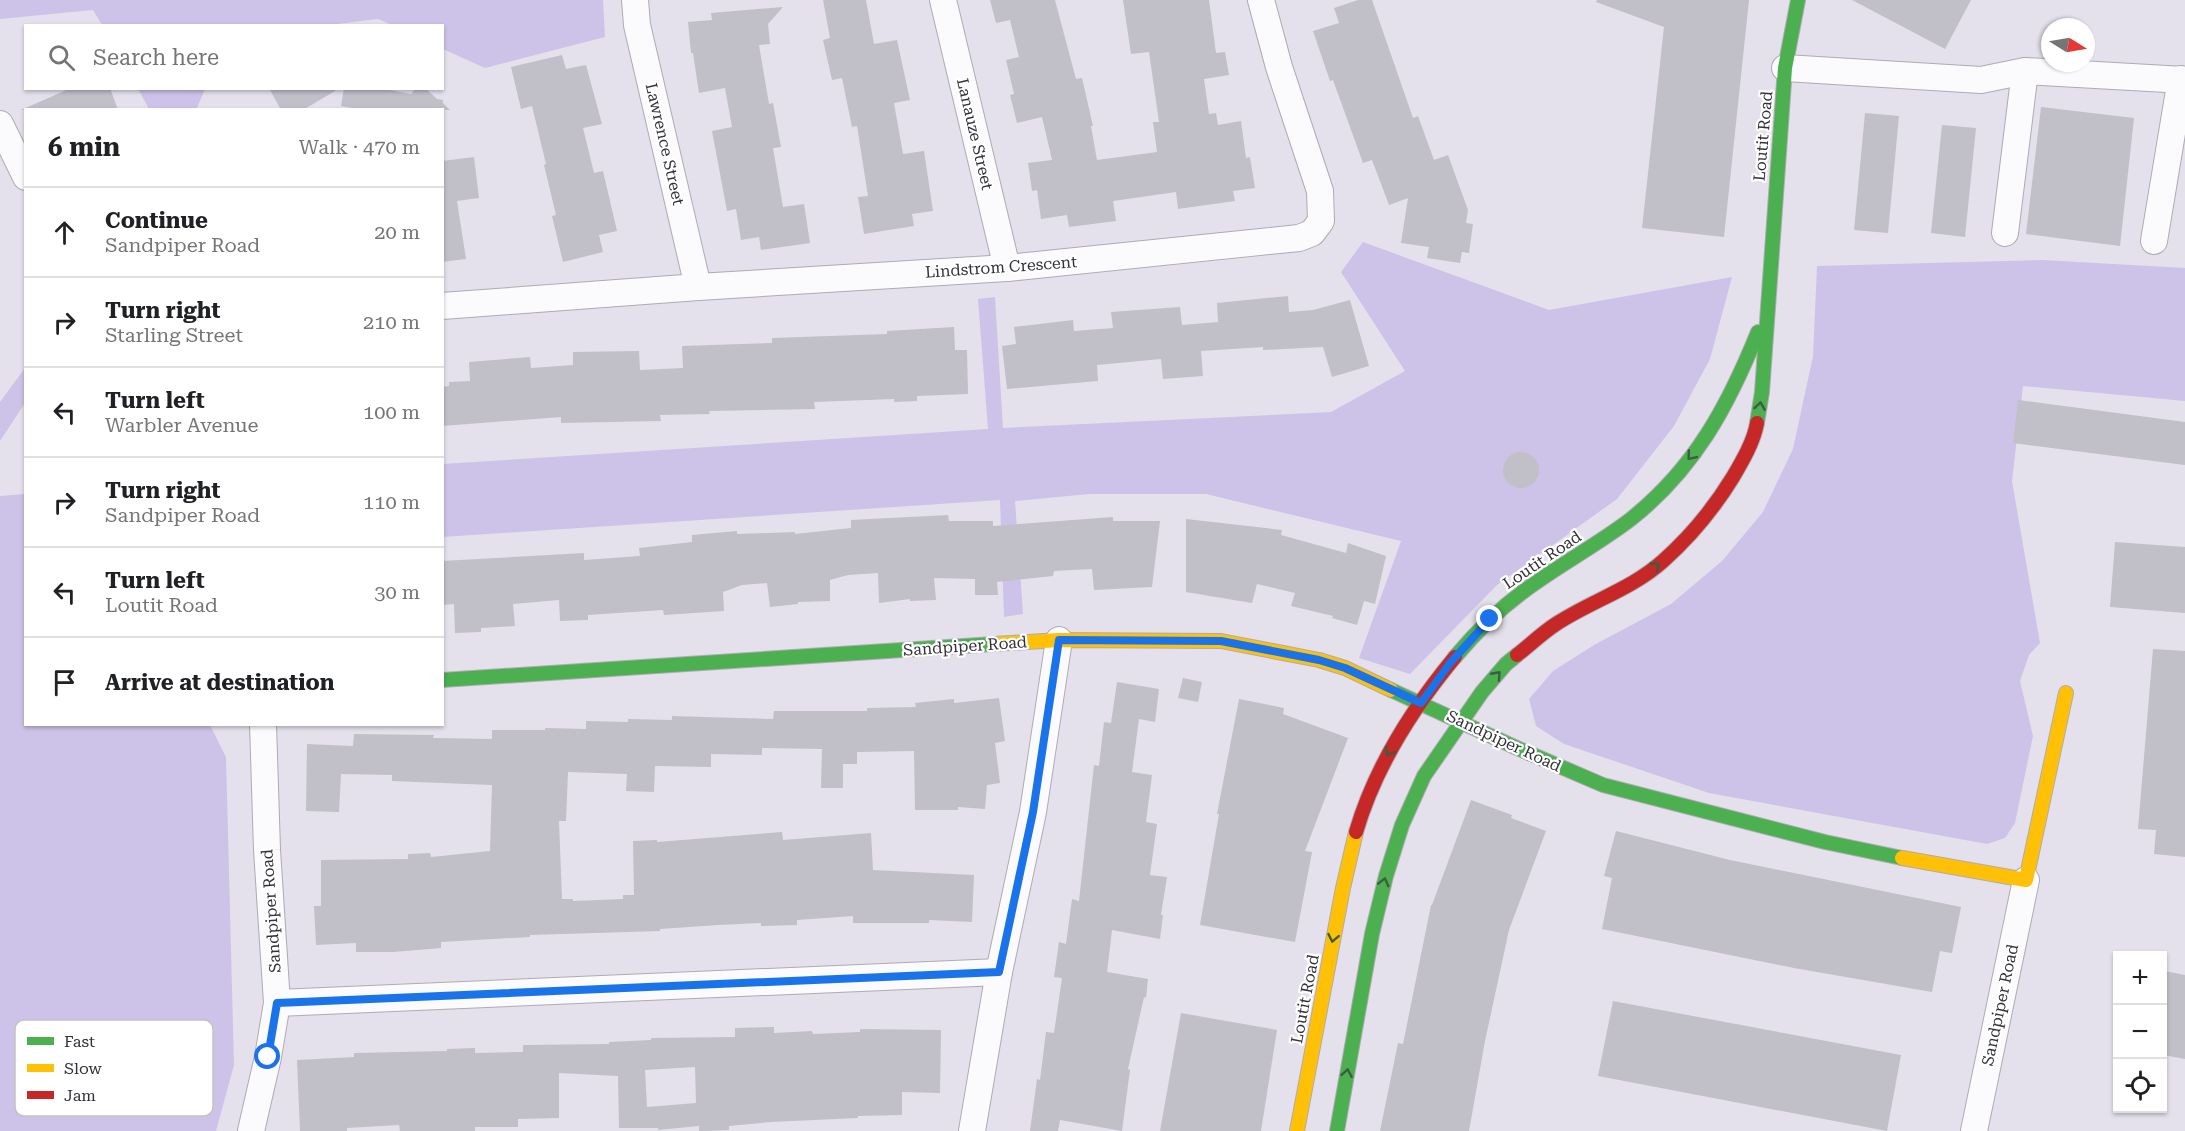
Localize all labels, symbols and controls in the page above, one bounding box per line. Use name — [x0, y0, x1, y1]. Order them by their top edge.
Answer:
north arrow — [2041, 18, 2095, 72]
search box — [24, 24, 444, 90]
icon: search — [45, 41, 78, 74]
text: Search here — [93, 45, 219, 70]
street label: Lanauze Street — [953, 76, 997, 192]
street label: Lawrence Street — [642, 81, 688, 207]
street label: Loutit Road — [1750, 90, 1776, 182]
text: 6 min — [48, 132, 120, 162]
text: Walk · 470 m — [299, 135, 420, 159]
text: Continue — [105, 208, 208, 233]
icon: ahead — [48, 216, 81, 249]
text: 20 m — [374, 220, 420, 244]
text: Sandpiper Road — [105, 233, 260, 257]
street label: Lindstrom Crescent — [924, 252, 1078, 282]
text: Turn right — [105, 298, 220, 323]
icon: right — [48, 306, 81, 339]
text: 210 m — [363, 310, 420, 334]
text: Starling Street — [105, 323, 243, 347]
text: Turn left — [105, 388, 205, 413]
icon: left — [48, 396, 81, 429]
text: 100 m — [363, 400, 420, 424]
one-way arrow — [1753, 401, 1766, 411]
text: Warbler Avenue — [105, 413, 259, 437]
one-way arrow — [1688, 449, 1699, 460]
text: Turn right — [105, 478, 220, 503]
icon: right — [48, 486, 81, 519]
text: 110 m — [363, 490, 420, 514]
text: Sandpiper Road — [105, 503, 260, 527]
street label: Loutit Road — [1499, 527, 1585, 593]
one-way arrow — [1650, 562, 1661, 573]
text: Turn left — [105, 568, 205, 593]
icon: left — [48, 576, 81, 609]
text: 30 m — [374, 580, 420, 604]
text: Loutit Road — [105, 593, 218, 617]
route end — [1476, 605, 1502, 631]
street label: Sandpiper Road — [902, 632, 1028, 660]
icon: arrive — [48, 666, 81, 699]
text: Arrive at destination — [105, 670, 334, 695]
one-way arrow — [1489, 672, 1500, 683]
street label: Sandpiper Road — [1444, 706, 1564, 776]
one-way arrow — [1385, 746, 1397, 756]
street label: Sandpiper Road — [257, 848, 285, 974]
one-way arrow — [1377, 877, 1390, 887]
one-way arrow — [1327, 932, 1340, 942]
street label: Sandpiper Road — [1978, 942, 2022, 1068]
map controls — [2113, 951, 2167, 1113]
button: + — [2113, 951, 2167, 1005]
street label: Loutit Road — [1287, 953, 1323, 1045]
button: − — [2113, 1005, 2167, 1059]
legend — [15, 1020, 213, 1116]
text: Fast — [64, 1032, 95, 1051]
route start — [254, 1043, 280, 1069]
text: Slow — [64, 1059, 102, 1078]
button: locate — [2113, 1059, 2167, 1113]
one-way arrow — [1340, 1069, 1353, 1079]
text: Jam — [64, 1086, 96, 1105]

